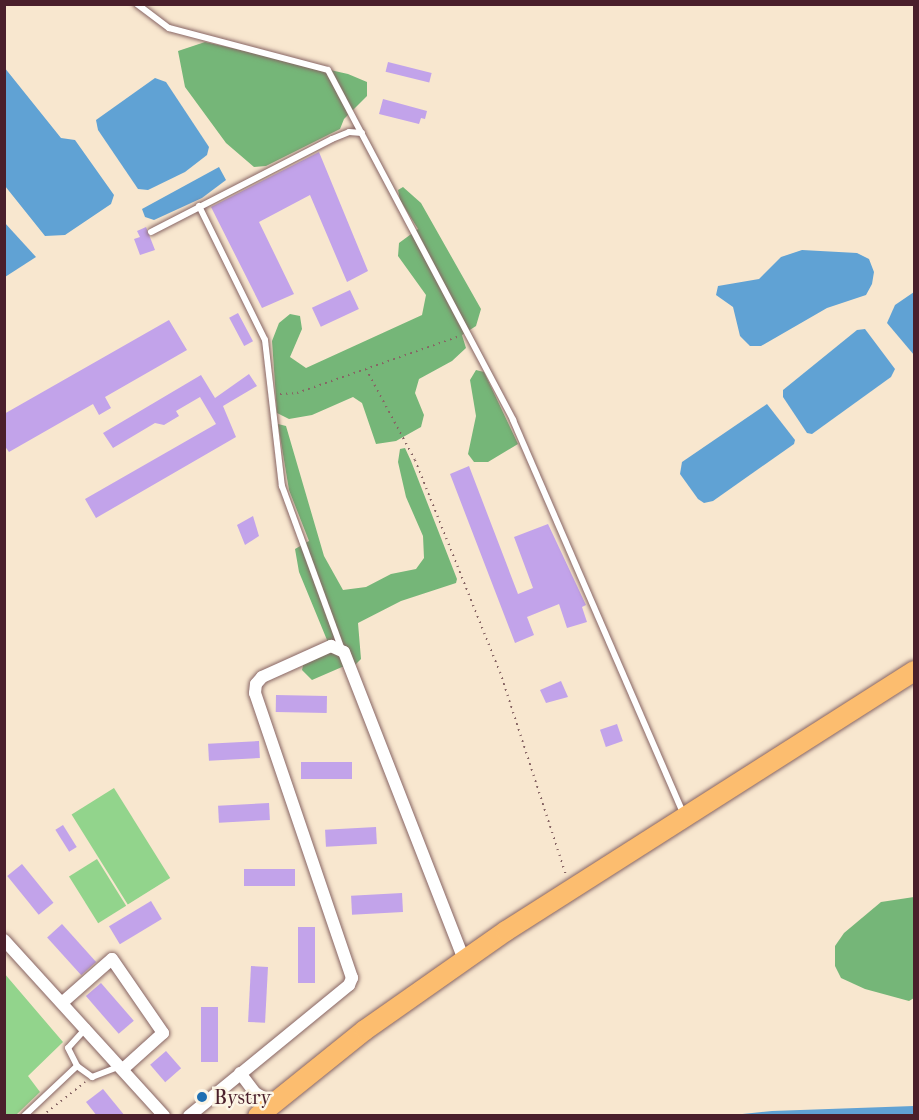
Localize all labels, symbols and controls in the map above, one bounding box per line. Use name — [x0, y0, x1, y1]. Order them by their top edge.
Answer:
place label: Bystry — [214, 1085, 271, 1109]
marker: Bystry — [195, 1090, 209, 1104]

